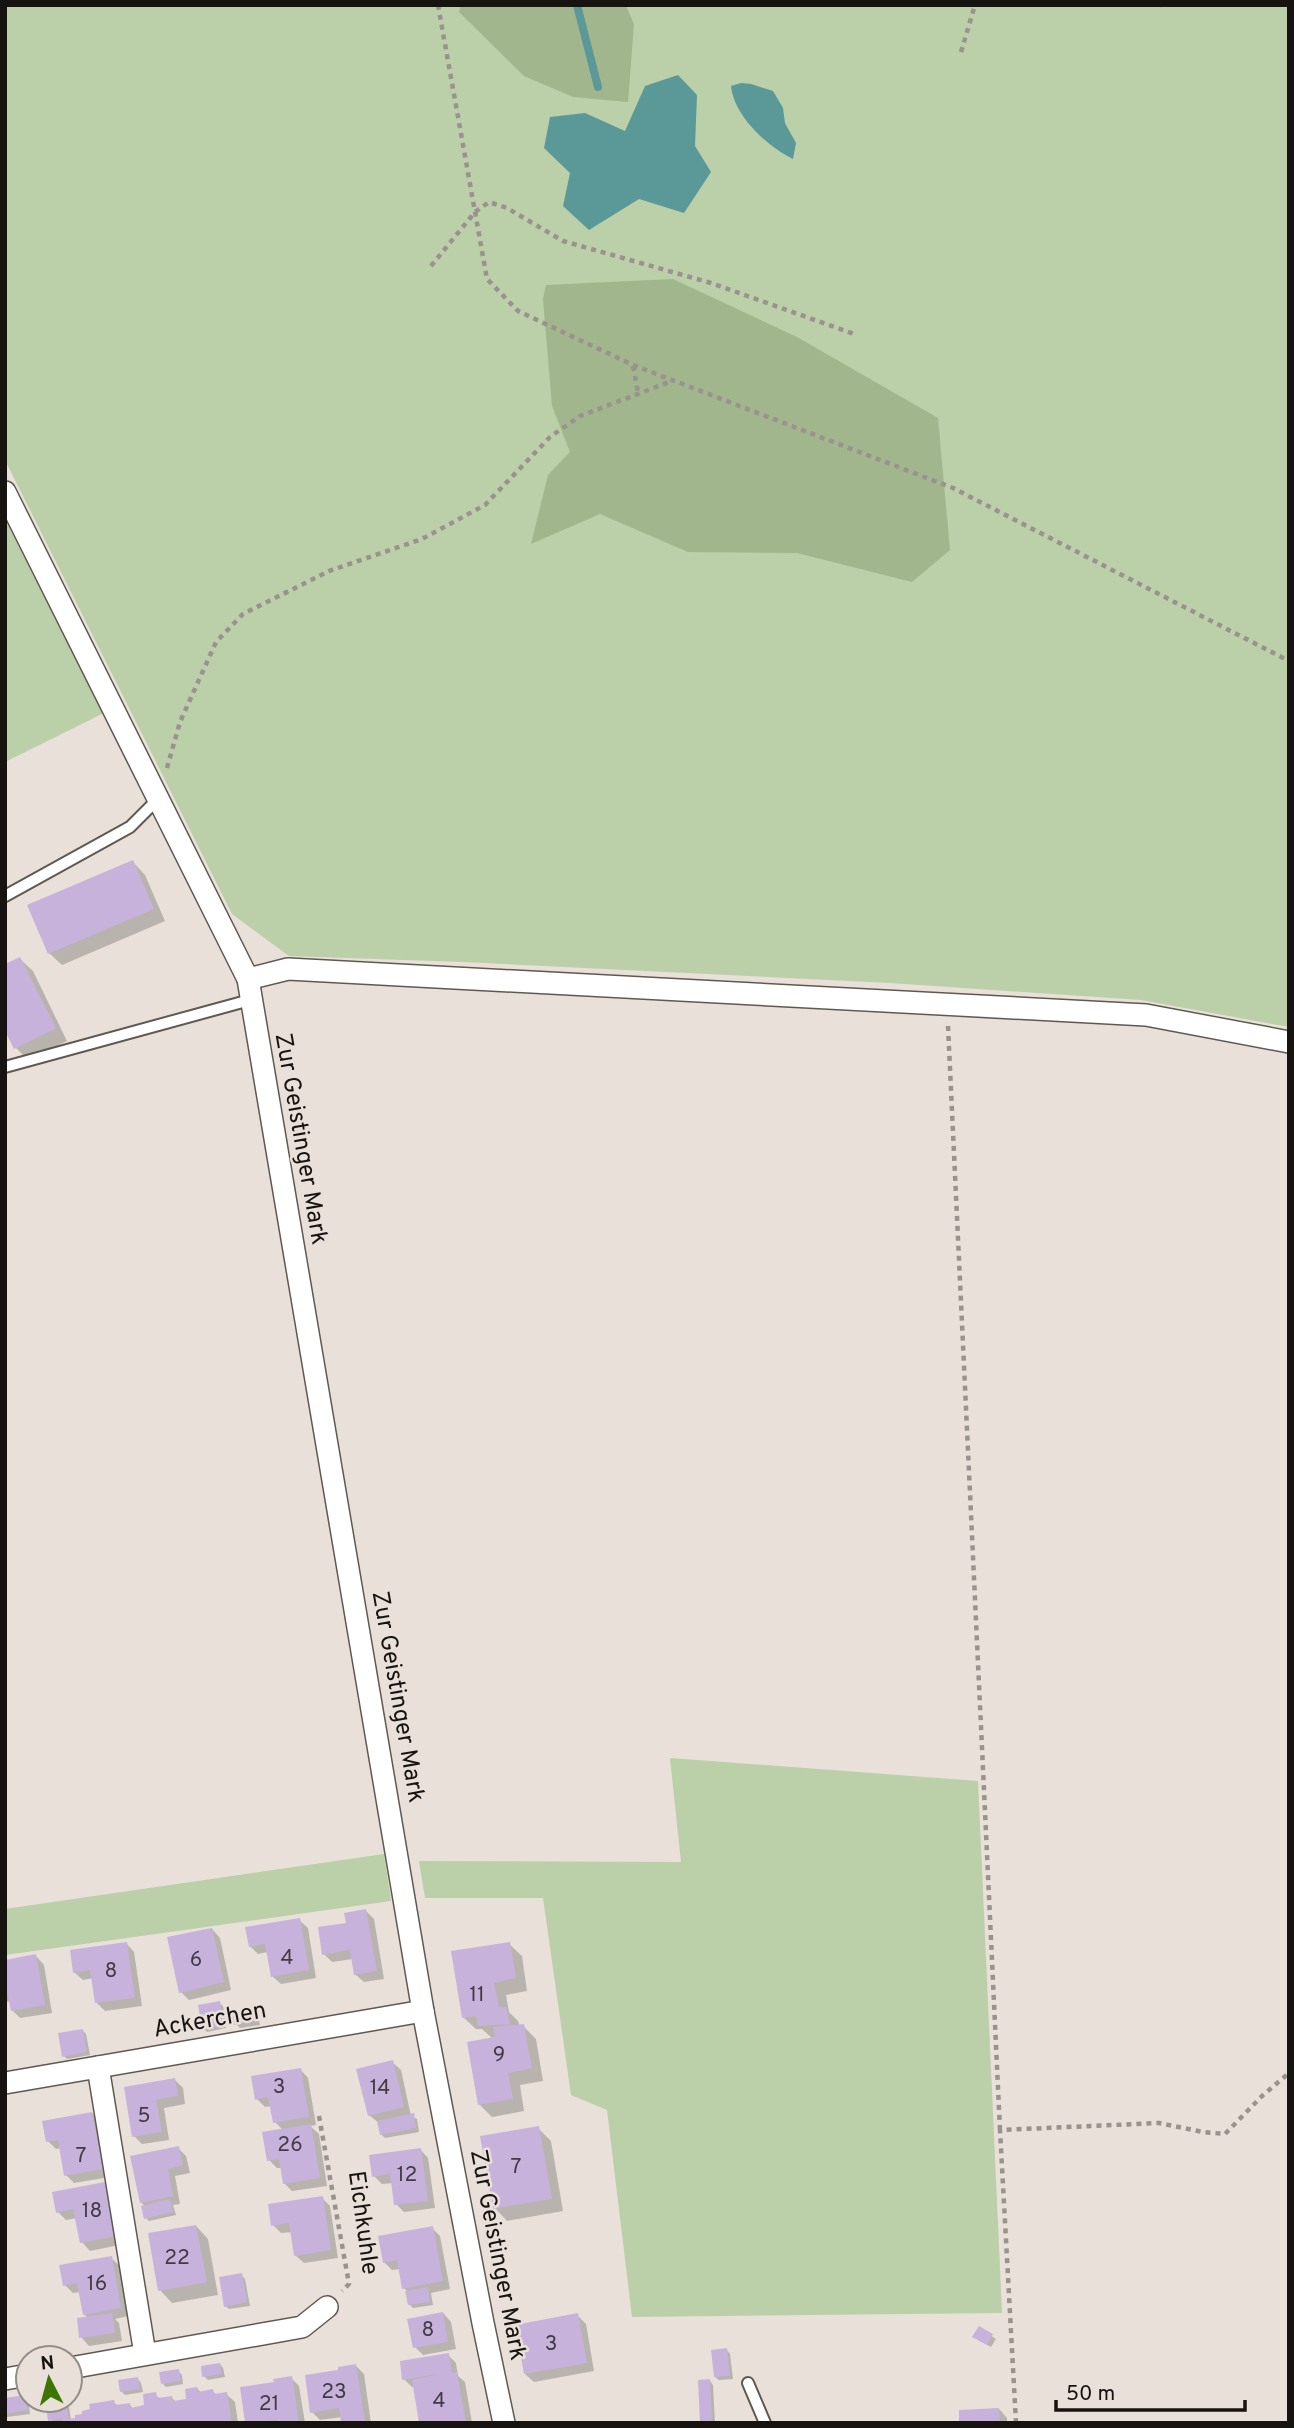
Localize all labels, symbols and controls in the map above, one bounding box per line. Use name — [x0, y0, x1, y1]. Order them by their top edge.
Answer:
street label: Zur Geistinger Mark — [267, 1031, 333, 1247]
street label: Zur Geistinger Mark — [364, 1589, 430, 1805]
house number: 4 — [280, 1945, 294, 1972]
house number: 6 — [190, 1947, 202, 1974]
house number: 8 — [105, 1958, 117, 1985]
house number: 11 — [469, 1982, 485, 2009]
street label: Ackerchen — [151, 1996, 269, 2046]
house number: 9 — [493, 2042, 505, 2069]
house number: 3 — [273, 2074, 285, 2101]
house number: 14 — [370, 2075, 390, 2102]
house number: 5 — [137, 2103, 151, 2130]
house number: 26 — [277, 2132, 303, 2159]
house number: 7 — [76, 2143, 87, 2170]
street label: Zur Geistinger Mark — [462, 2147, 532, 2363]
house number: 7 — [511, 2154, 522, 2181]
house number: 12 — [397, 2162, 417, 2189]
street label: Eichkuhle — [340, 2169, 384, 2277]
house number: 18 — [82, 2198, 102, 2225]
house number: 22 — [164, 2245, 190, 2272]
house number: 16 — [87, 2271, 107, 2298]
house number: 8 — [422, 2317, 434, 2344]
house number: 3 — [545, 2331, 557, 2358]
north arrow — [14, 2344, 84, 2414]
text: N — [39, 2351, 55, 2377]
scale bar — [1056, 2368, 1245, 2412]
house number: 23 — [321, 2379, 347, 2406]
text: 50 m — [1066, 2381, 1115, 2408]
house number: 4 — [432, 2388, 446, 2415]
house number: 21 — [259, 2391, 279, 2418]

